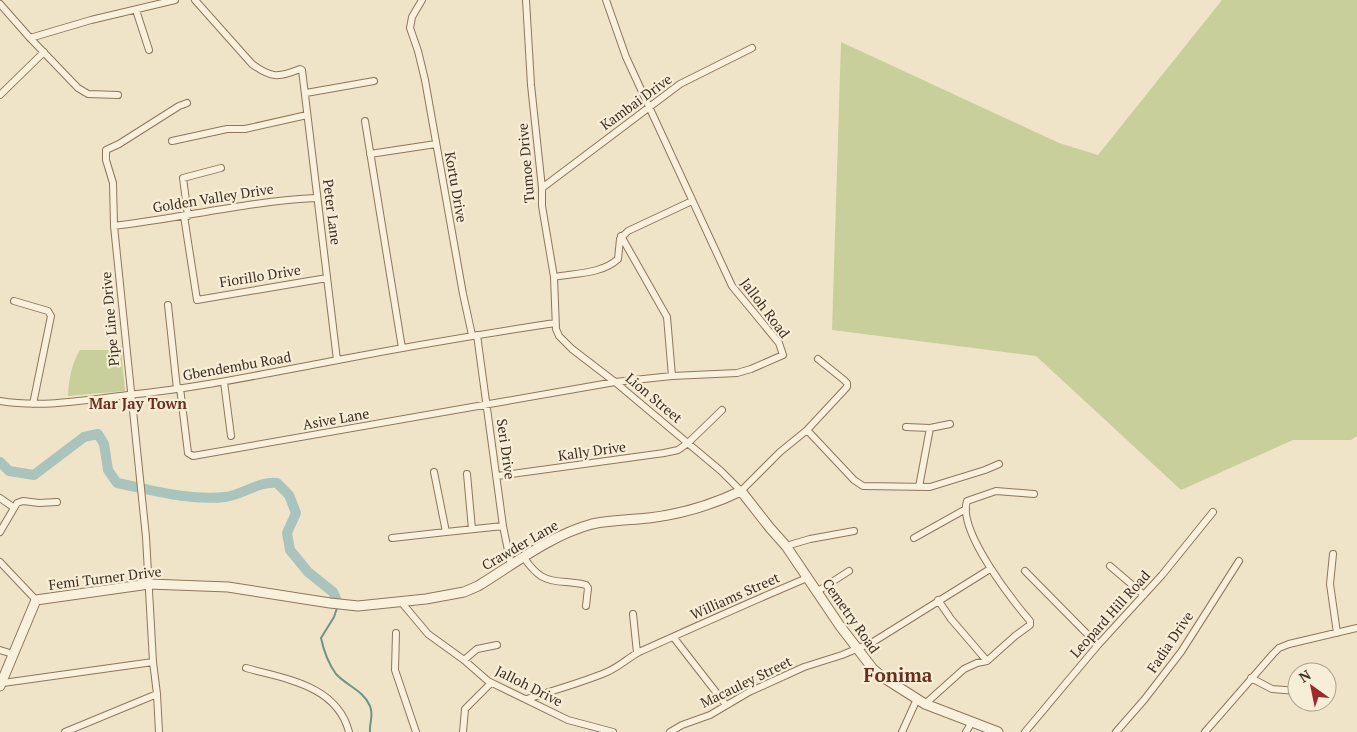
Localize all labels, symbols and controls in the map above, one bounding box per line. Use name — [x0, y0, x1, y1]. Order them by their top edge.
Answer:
street label: Kambai Drive — [596, 69, 675, 134]
street label: Tumoe Drive — [513, 122, 538, 204]
street label: Kortu Drive — [441, 150, 472, 224]
street label: Peter Lane — [319, 178, 346, 246]
street label: Golden Valley Drive — [151, 179, 275, 216]
street label: Fiorillo Drive — [218, 260, 302, 291]
street label: Pipe Line Drive — [96, 271, 123, 367]
street label: Jalloh Road — [736, 274, 794, 342]
street label: Gbendembu Road — [181, 347, 293, 384]
street label: Lion Street — [622, 368, 687, 427]
district label: Mar Jay Town — [89, 393, 187, 413]
street label: Asive Lane — [301, 403, 371, 434]
street label: Seri Drive — [493, 417, 520, 480]
street label: Kally Drive — [557, 436, 627, 465]
street label: Crawder Lane — [478, 515, 561, 574]
street label: Femi Turner Drive — [47, 561, 162, 594]
street label: Leopard Hill Road — [1065, 566, 1154, 661]
street label: Williams Street — [687, 567, 783, 624]
street label: Cemetry Road — [819, 574, 884, 657]
street label: Fadia Drive — [1142, 607, 1197, 676]
street label: Macauley Street — [697, 651, 795, 712]
street label: Jalloh Drive — [492, 661, 566, 711]
district label: Fonima — [864, 662, 933, 687]
north arrow — [1287, 662, 1337, 712]
text: N — [1295, 665, 1315, 687]

